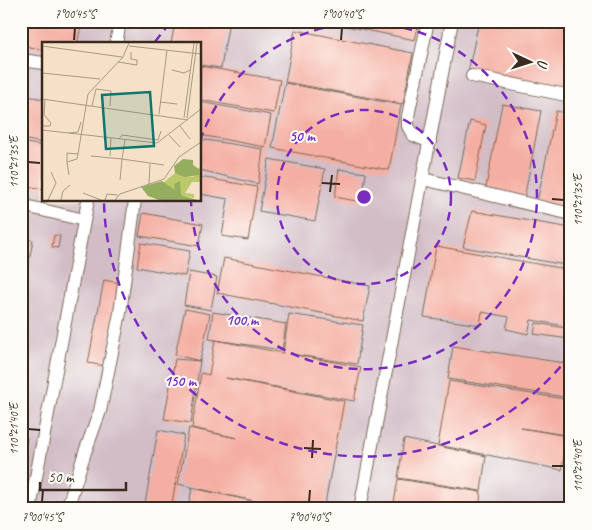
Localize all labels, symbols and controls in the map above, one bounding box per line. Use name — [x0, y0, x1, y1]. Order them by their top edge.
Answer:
text: 7°00'45"S — [55, 6, 97, 22]
text: 7°00'40"S — [322, 6, 364, 22]
north arrow — [504, 38, 554, 88]
inset map — [42, 42, 201, 201]
text: U — [534, 59, 551, 70]
text: 50 m — [289, 127, 316, 146]
text: 110°21'35"E — [6, 134, 22, 188]
text: 110°21'35"E — [570, 172, 586, 226]
centre of rings — [355, 188, 373, 206]
text: 100 m — [226, 311, 260, 330]
text: 150 m — [164, 372, 198, 391]
text: 110°21'40"E — [6, 401, 22, 455]
text: 110°21'40"E — [570, 438, 586, 492]
scale bar — [40, 460, 126, 492]
text: 50 m — [48, 468, 75, 487]
text: 7°00'45"S — [22, 509, 64, 525]
text: 7°00'40"S — [289, 509, 331, 525]

